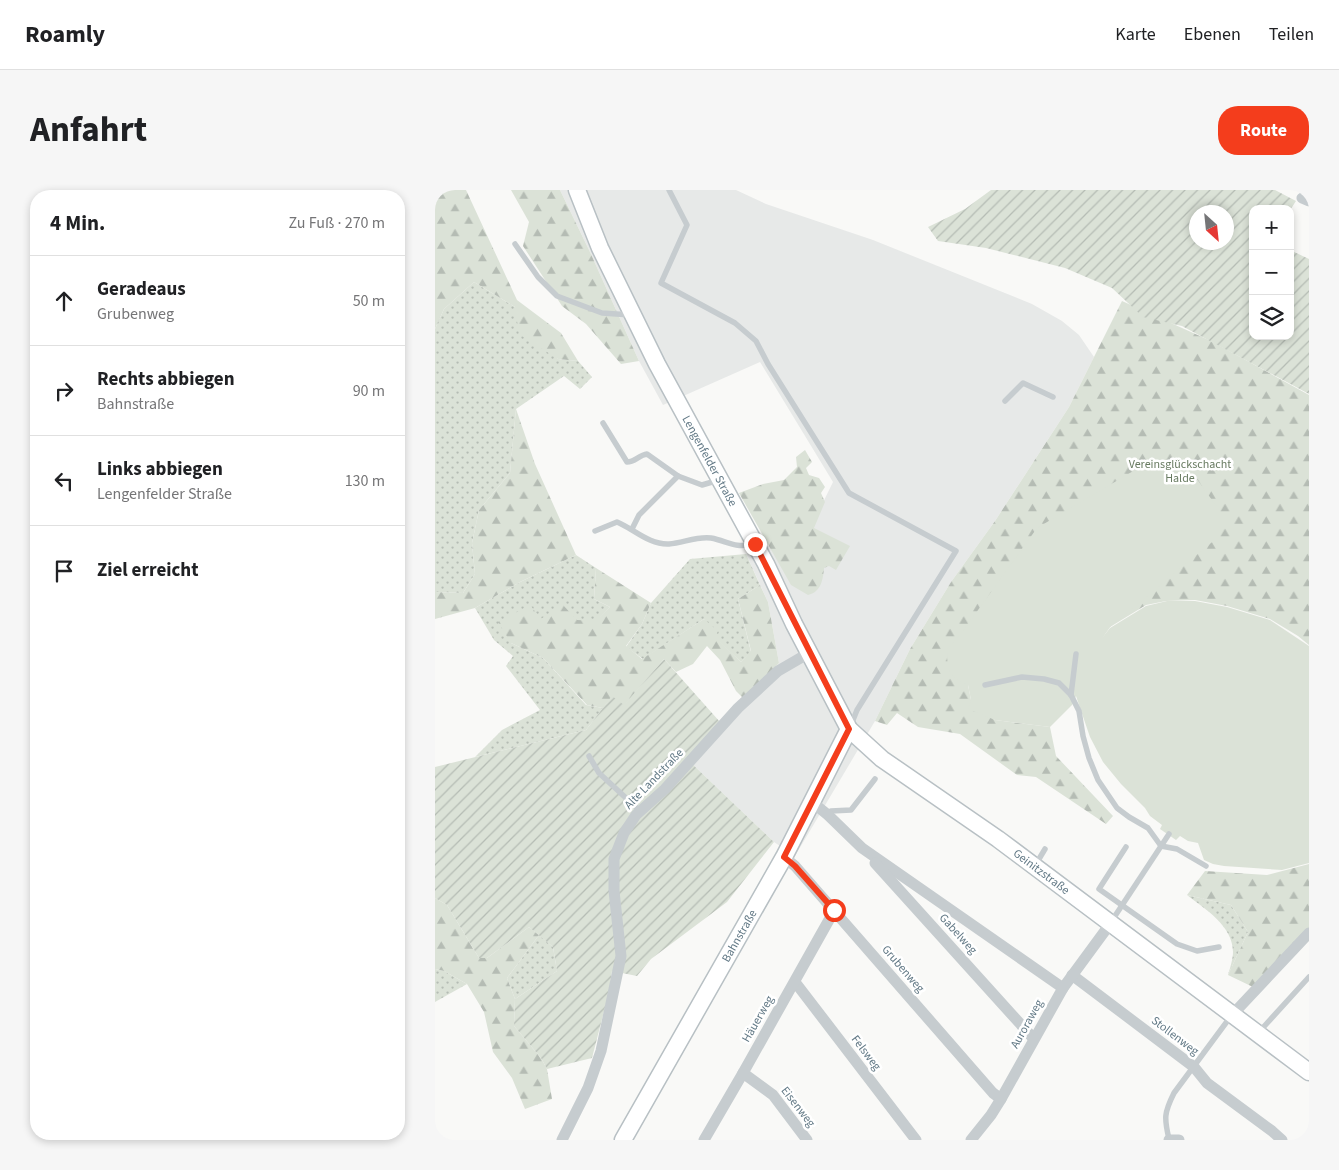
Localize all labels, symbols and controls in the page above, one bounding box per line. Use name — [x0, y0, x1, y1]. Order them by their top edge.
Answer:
text: Roamly — [25, 17, 105, 52]
text: Karte — [1115, 22, 1156, 47]
text: Ebenen — [1184, 22, 1241, 47]
text: Teilen — [1269, 22, 1314, 47]
text: Anfahrt — [30, 105, 147, 155]
button: Route — [1218, 106, 1309, 155]
north arrow — [1189, 205, 1234, 250]
map controls — [1249, 205, 1294, 340]
button: + — [1249, 205, 1294, 250]
text: 4 Min. — [50, 208, 105, 238]
text: Zu Fuß · 270 m — [289, 212, 385, 234]
button: − — [1249, 250, 1294, 295]
text: Geradeaus — [97, 276, 186, 303]
icon: ahead — [50, 287, 78, 315]
text: 50 m — [353, 290, 385, 312]
button: layers — [1249, 295, 1294, 340]
text: Grubenweg — [97, 303, 174, 325]
text: Rechts abbiegen — [97, 366, 235, 393]
icon: right — [50, 377, 78, 405]
text: 90 m — [353, 380, 385, 402]
text: Bahnstraße — [97, 393, 174, 415]
street label: Lengenfelder Straße — [678, 412, 742, 509]
text: Links abbiegen — [97, 456, 223, 483]
park label: Vereinsglückschacht Halde — [1129, 456, 1231, 487]
icon: left — [50, 467, 78, 495]
text: 130 m — [345, 470, 385, 492]
text: Lengenfelder Straße — [97, 483, 232, 505]
route end — [744, 533, 767, 556]
icon: arrive — [50, 557, 78, 585]
text: Ziel erreicht — [97, 557, 198, 584]
street label: Alte Landstraße — [621, 745, 687, 813]
street label: Geinitzstraße — [1010, 845, 1073, 898]
route start — [823, 899, 846, 922]
street label: Bahnstraße — [717, 906, 761, 965]
street label: Gabelweg — [935, 910, 981, 958]
street label: Grubenweg — [878, 942, 928, 996]
street label: Häuerweg — [738, 993, 778, 1045]
street label: Auroraweg — [1006, 996, 1048, 1052]
street label: Stollenweg — [1148, 1012, 1202, 1060]
street label: Felsweg — [847, 1032, 885, 1074]
street label: Eisenweg — [777, 1083, 819, 1131]

